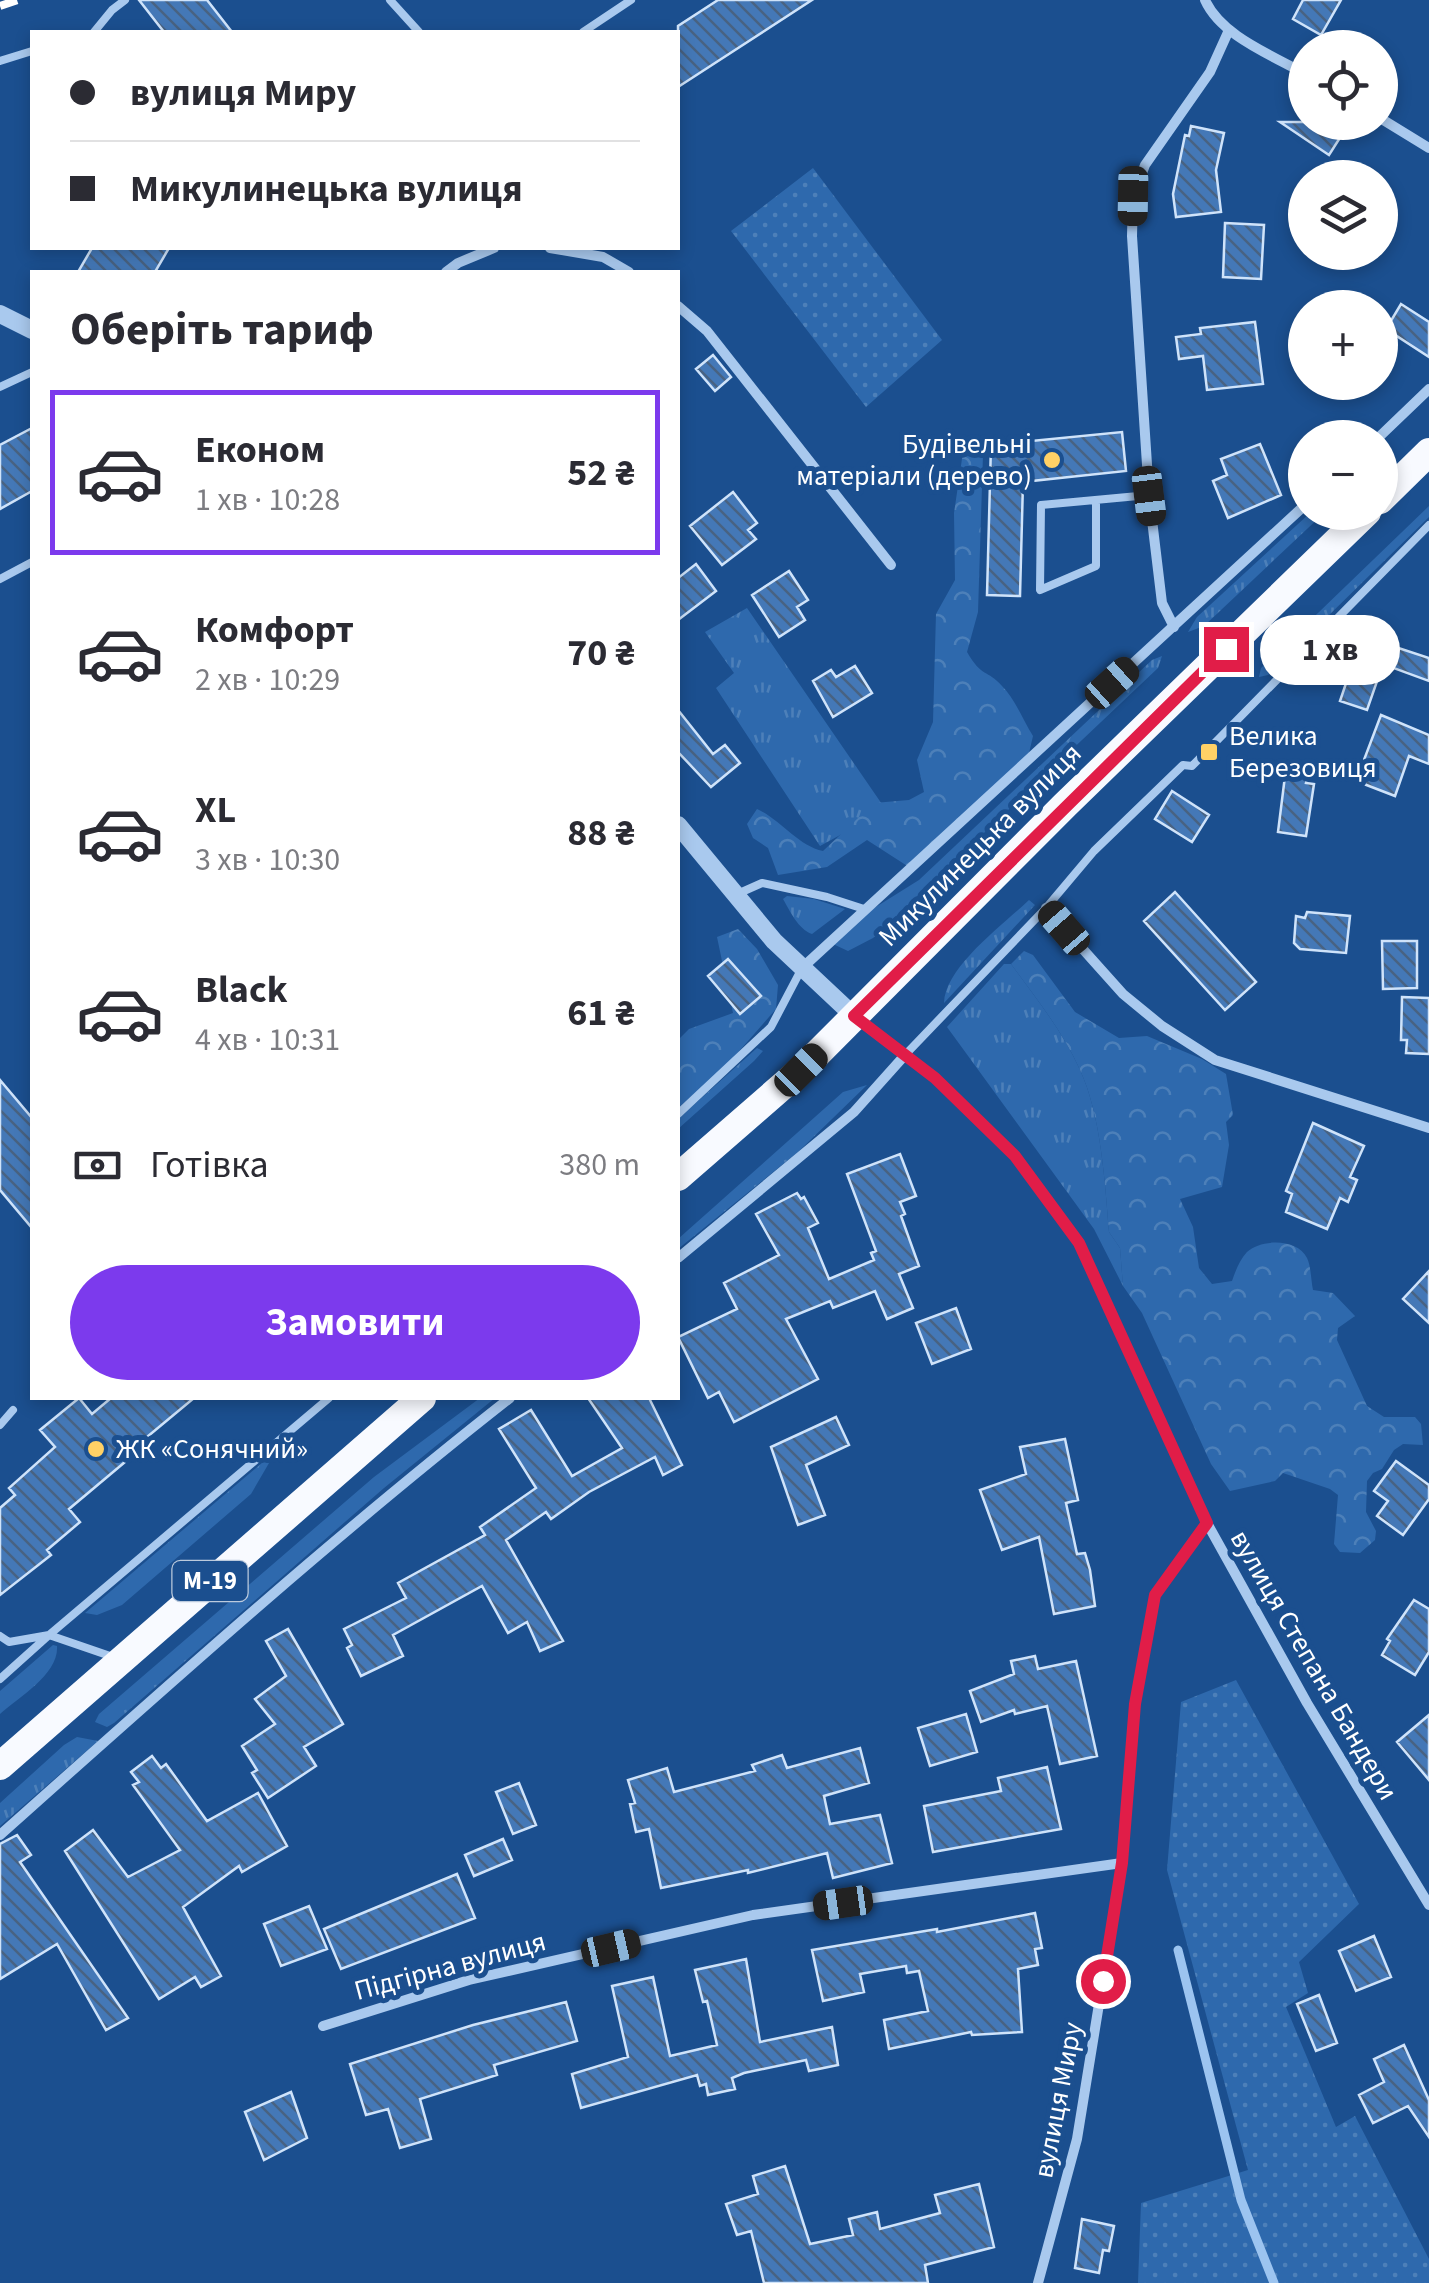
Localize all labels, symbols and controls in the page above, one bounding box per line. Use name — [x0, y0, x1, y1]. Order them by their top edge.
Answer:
map controls — [1288, 30, 1398, 530]
button: locate — [1288, 30, 1398, 140]
text: вулиця Миру — [130, 66, 356, 120]
button: layers — [1288, 160, 1398, 270]
text: Микулинецька вулиця — [130, 162, 523, 216]
car — [1117, 166, 1149, 226]
button: + — [1288, 290, 1398, 400]
text: Оберіть тариф — [70, 298, 374, 362]
button: − — [1288, 420, 1398, 530]
text: Економ — [195, 423, 325, 477]
place label: Будівельні матеріали (дерево) — [796, 424, 1032, 496]
icon: car — [75, 428, 165, 518]
text: 52 ₴ — [567, 446, 635, 500]
marker: Будівельні матеріали (дерево) — [1041, 449, 1063, 471]
car — [1130, 464, 1168, 528]
text: 1 хв · 10:28 — [195, 477, 340, 523]
text: Комфорт — [195, 603, 354, 657]
icon: car — [75, 608, 165, 698]
callout: 1 хв — [1261, 614, 1401, 684]
text: 70 ₴ — [567, 626, 635, 680]
route end — [1204, 627, 1249, 672]
text: 1 хв — [1302, 627, 1358, 673]
car — [1080, 652, 1144, 714]
text: 2 хв · 10:29 — [195, 657, 340, 703]
place label: Велика Березовиця — [1229, 716, 1377, 788]
street label: Микулинецька вулиця — [869, 734, 1091, 956]
marker: Велика Березовиця — [1198, 741, 1220, 763]
text: XL — [195, 783, 236, 837]
icon: car — [75, 788, 165, 878]
text: 88 ₴ — [567, 806, 635, 860]
text: 3 хв · 10:30 — [195, 837, 340, 883]
car — [1033, 896, 1095, 960]
text: Black — [195, 963, 288, 1017]
icon: car — [75, 968, 165, 1058]
text: 61 ₴ — [567, 986, 635, 1040]
text: 4 хв · 10:31 — [195, 1017, 340, 1063]
car — [769, 1038, 833, 1102]
icon: cash — [70, 1138, 125, 1193]
text: Готівка — [150, 1138, 269, 1192]
text: 380 m — [559, 1142, 640, 1188]
button: Замовити — [70, 1265, 640, 1380]
place label: ЖК «Сонячний» — [116, 1429, 308, 1469]
marker: ЖК «Сонячний» — [85, 1438, 107, 1460]
street label: вулиця Степана Бандери — [1220, 1522, 1408, 1808]
road number: М-19 — [172, 1561, 248, 1601]
car — [811, 1884, 875, 1922]
street label: Підгірна вулиця — [350, 1921, 550, 2011]
car — [578, 1927, 644, 1969]
route start — [1081, 1959, 1126, 2004]
street label: вулиця Миру — [1023, 2019, 1093, 2181]

